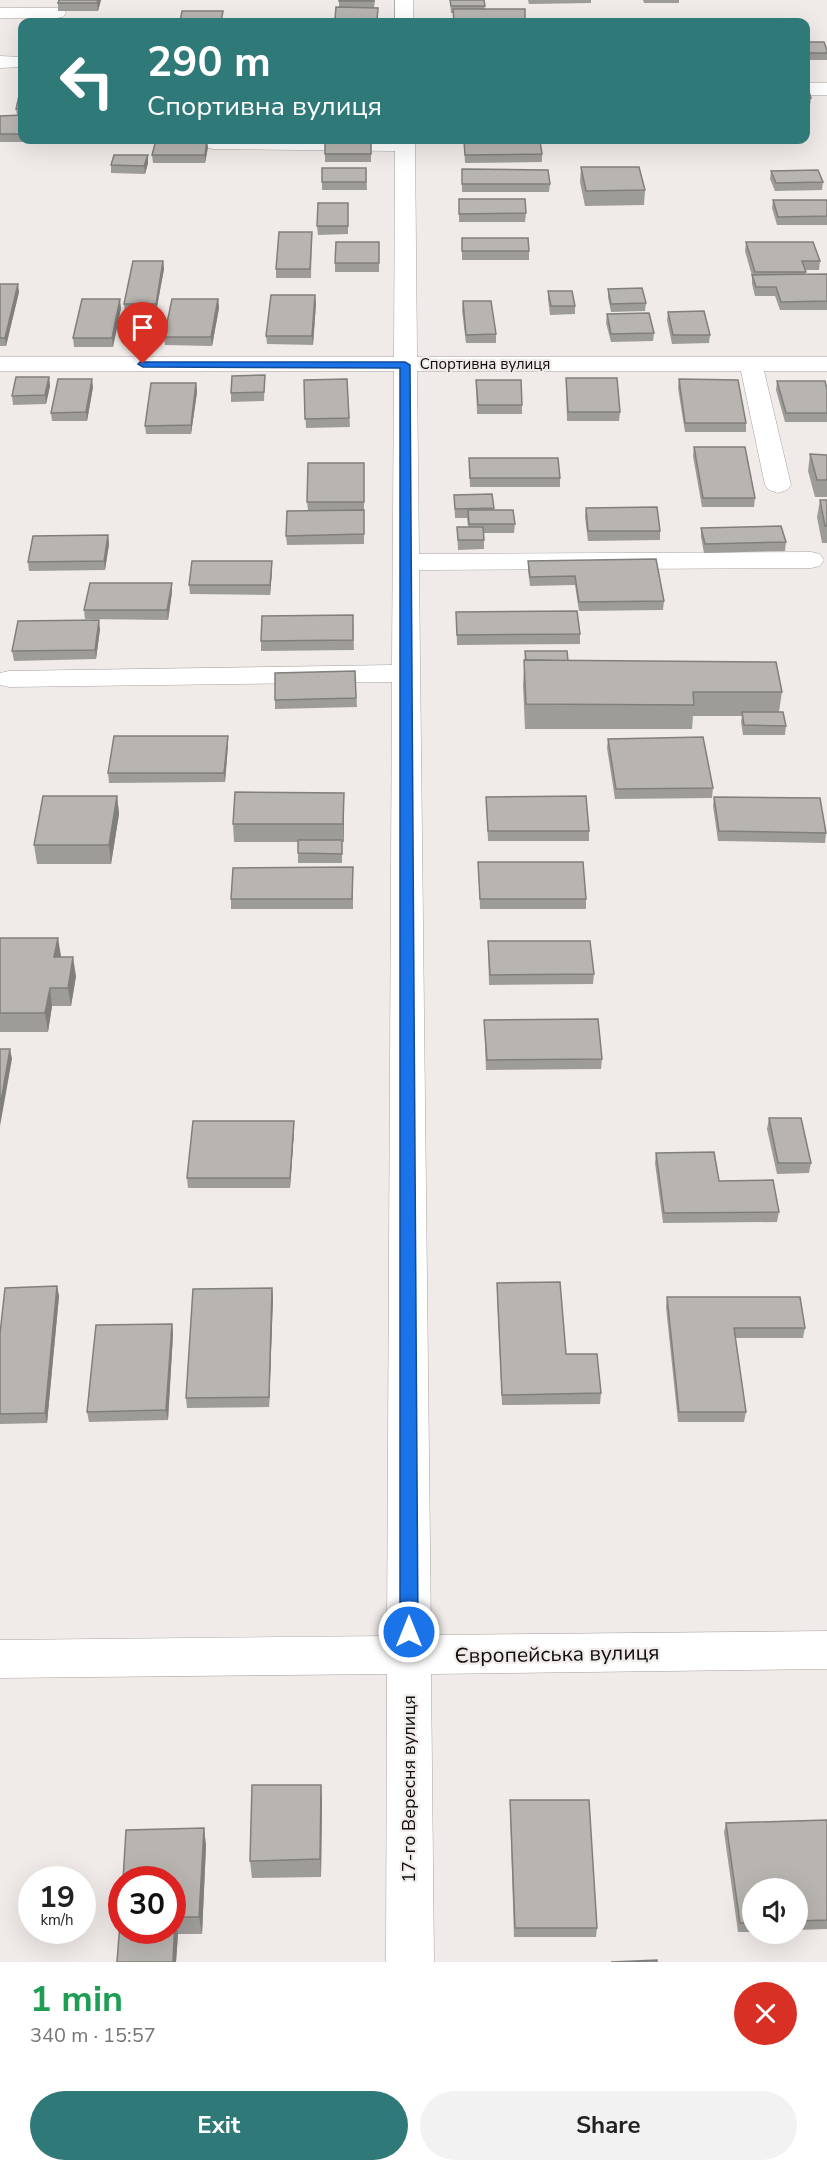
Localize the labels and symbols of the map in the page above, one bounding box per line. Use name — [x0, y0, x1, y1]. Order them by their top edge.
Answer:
pin — [117, 302, 168, 364]
street label: Спортивна вулиця — [420, 354, 550, 374]
position arrow — [377, 1600, 441, 1664]
street label: Європейська вулиця — [454, 1638, 660, 1670]
street label: 17-го Вересня вулиця — [397, 1695, 421, 1883]
speed limit sign: 30 — [108, 1866, 186, 1944]

